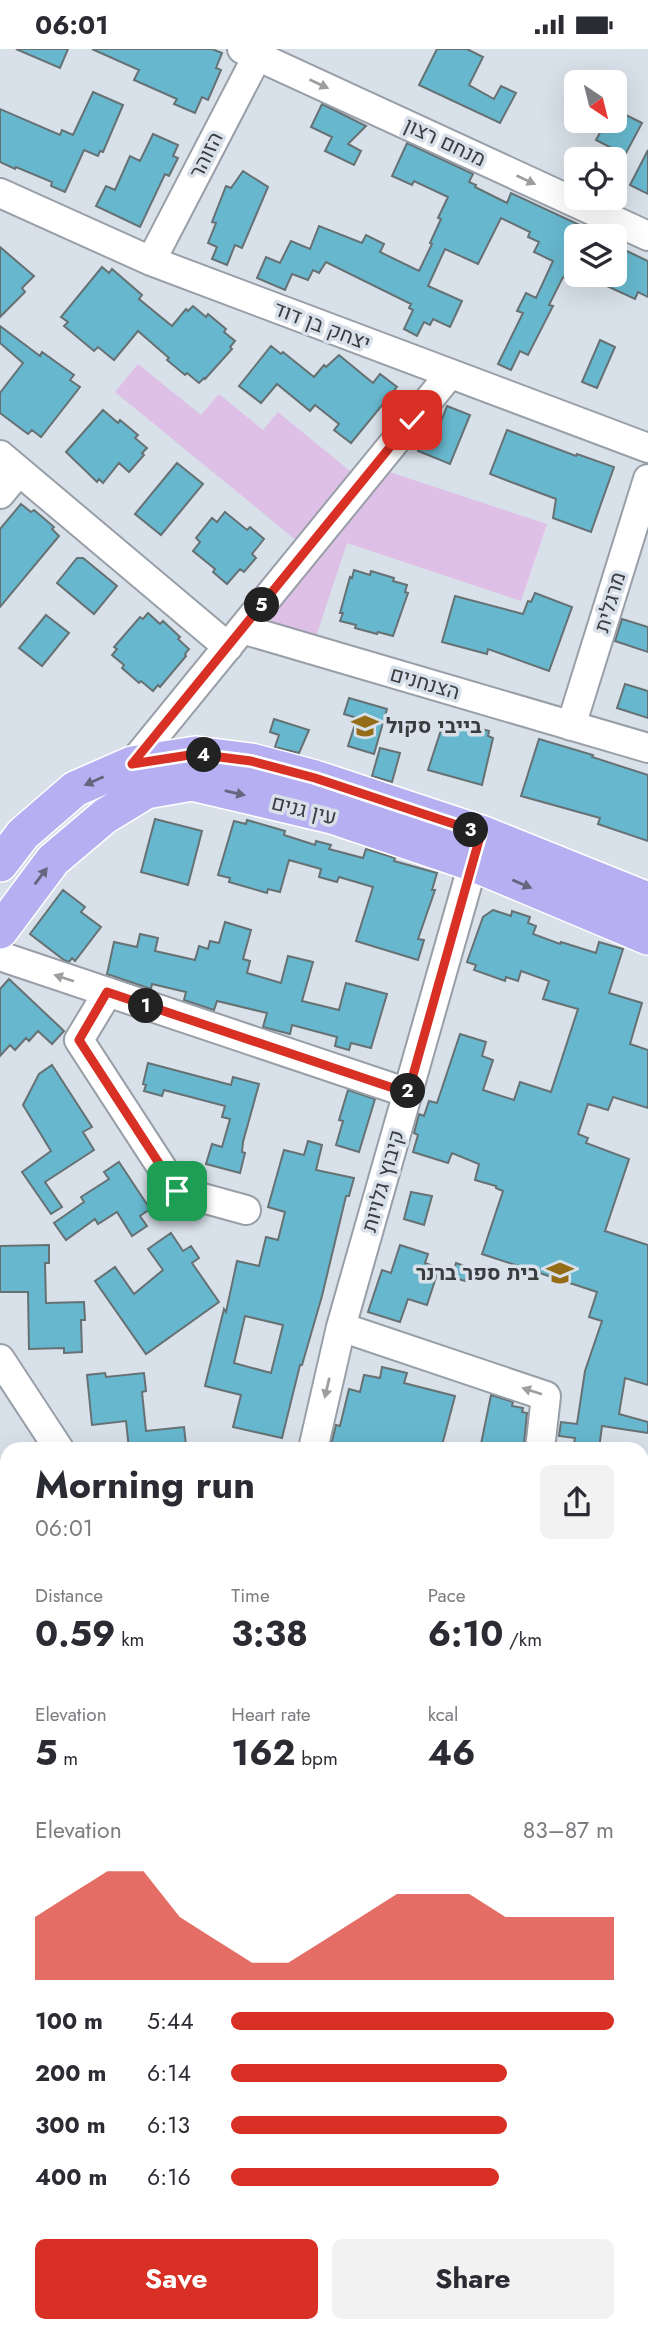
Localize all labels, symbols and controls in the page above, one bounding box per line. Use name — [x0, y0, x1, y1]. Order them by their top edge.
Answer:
text: 06:01 — [35, 6, 108, 44]
north arrow — [564, 70, 626, 133]
map controls — [564, 70, 627, 287]
one-way arrow — [309, 78, 329, 90]
street label: מנחם רצון — [399, 110, 491, 174]
street label: הזוהר — [182, 127, 230, 183]
button: locate — [564, 147, 627, 210]
one-way arrow — [516, 174, 536, 185]
button: layers — [564, 224, 627, 287]
street label: יצחק בן דוד — [269, 294, 375, 358]
pin — [382, 390, 442, 450]
icon: check — [393, 401, 431, 439]
street label: מרגלית — [587, 568, 633, 636]
pin: 5 — [244, 587, 280, 623]
text: 5 — [255, 591, 268, 618]
street label: הצנחנים — [387, 659, 463, 707]
school or university icon: בייבי סקול — [350, 711, 380, 741]
place label: בייבי סקול — [386, 711, 482, 741]
pin: 4 — [186, 737, 222, 773]
text: 4 — [197, 741, 210, 768]
one-way arrow — [84, 775, 104, 787]
street label: עין גנים — [268, 787, 340, 833]
one-way arrow — [225, 788, 247, 799]
pin: 3 — [454, 813, 489, 847]
text: 3 — [465, 816, 476, 843]
one-way arrow — [33, 867, 47, 885]
one-way arrow — [512, 878, 532, 890]
one-way arrow — [54, 972, 75, 982]
pin: 1 — [128, 989, 164, 1023]
text: 1 — [141, 992, 150, 1019]
pin: 2 — [390, 1073, 426, 1109]
text: 2 — [401, 1077, 414, 1104]
street label: קיבוץ גלויות — [354, 1126, 412, 1236]
pin — [147, 1161, 207, 1221]
icon: arrive — [158, 1172, 196, 1210]
place label: בית ספר ברנר — [416, 1258, 540, 1288]
school or university icon: בית ספר ברנר — [545, 1258, 575, 1288]
one-way arrow — [321, 1377, 332, 1399]
one-way arrow — [522, 1385, 543, 1396]
text: Morning run — [35, 1457, 255, 1512]
button: share — [540, 1465, 614, 1539]
text: 06:01 — [35, 1511, 93, 1545]
text: Distance — [35, 1582, 103, 1609]
text: Time — [231, 1582, 270, 1609]
text: Pace — [428, 1582, 466, 1609]
text: 0.59 — [35, 1609, 115, 1659]
text: 3:38 — [231, 1609, 308, 1659]
text: 6:10 — [428, 1609, 503, 1659]
text: km — [115, 1626, 144, 1653]
text: /km — [503, 1626, 542, 1653]
text: Elevation — [35, 1701, 107, 1728]
text: Heart rate — [231, 1701, 311, 1728]
text: kcal — [428, 1701, 458, 1728]
text: 5 — [35, 1728, 58, 1778]
text: 162 — [231, 1728, 296, 1778]
text: 46 — [428, 1728, 476, 1778]
text: m — [58, 1745, 78, 1772]
text: bpm — [296, 1745, 338, 1772]
text: Elevation — [35, 1813, 122, 1847]
text: 83–87 m — [523, 1813, 614, 1847]
text: 100 m — [35, 2004, 103, 2038]
text: 5:44 — [147, 2004, 194, 2038]
text: 200 m — [35, 2056, 106, 2090]
text: 6:14 — [147, 2056, 191, 2090]
text: 300 m — [35, 2108, 106, 2142]
text: 6:13 — [147, 2108, 190, 2142]
text: 400 m — [35, 2160, 107, 2194]
text: 6:16 — [147, 2160, 191, 2194]
button: Save — [35, 2239, 318, 2319]
button: Share — [332, 2239, 614, 2319]

